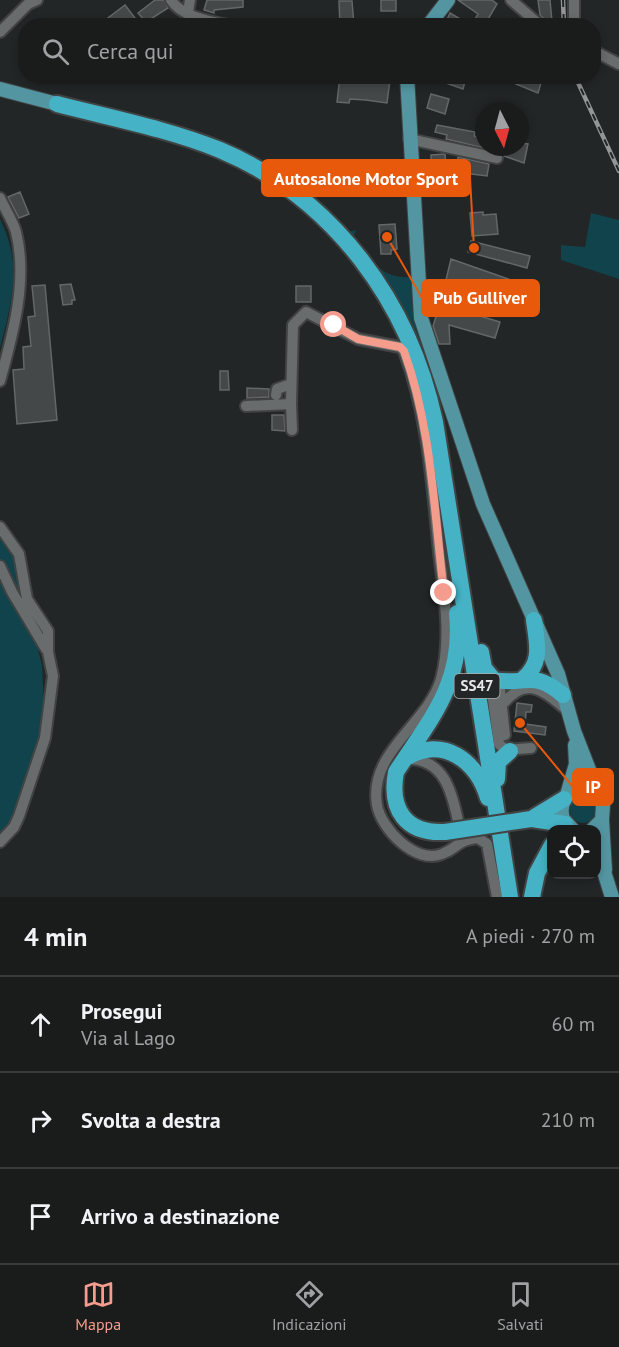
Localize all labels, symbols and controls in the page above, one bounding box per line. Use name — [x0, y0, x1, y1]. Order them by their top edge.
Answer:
search box — [18, 18, 601, 84]
icon: search — [39, 35, 72, 68]
text: Cerca qui — [87, 37, 174, 65]
north arrow — [475, 102, 529, 156]
callout: Autosalone Motor Sport — [262, 160, 470, 196]
text: Autosalone Motor Sport — [274, 167, 459, 190]
callout: Pub Gulliver — [422, 280, 539, 316]
text: Pub Gulliver — [433, 286, 527, 309]
route start — [320, 311, 346, 337]
route end — [430, 579, 456, 605]
road number: SS47 — [454, 674, 500, 698]
callout: IP — [573, 769, 613, 805]
text: IP — [585, 775, 601, 798]
map controls — [547, 825, 601, 879]
button: locate — [547, 825, 601, 879]
text: 4 min — [24, 920, 87, 953]
text: A piedi · 270 m — [466, 923, 595, 949]
text: Prosegui — [81, 997, 162, 1025]
icon: ahead — [24, 1008, 57, 1041]
text: 60 m — [552, 1011, 595, 1037]
text: Via al Lago — [81, 1025, 175, 1051]
icon: right — [24, 1104, 57, 1137]
text: Svolta a destra — [81, 1106, 221, 1134]
text: 210 m — [541, 1107, 595, 1133]
icon: arrive — [24, 1200, 57, 1233]
text: Arrivo a destinazione — [81, 1202, 280, 1230]
tab: Mappa — [75, 1278, 121, 1334]
tab: Indicazioni — [272, 1278, 346, 1334]
tab: Salvati — [497, 1278, 544, 1334]

